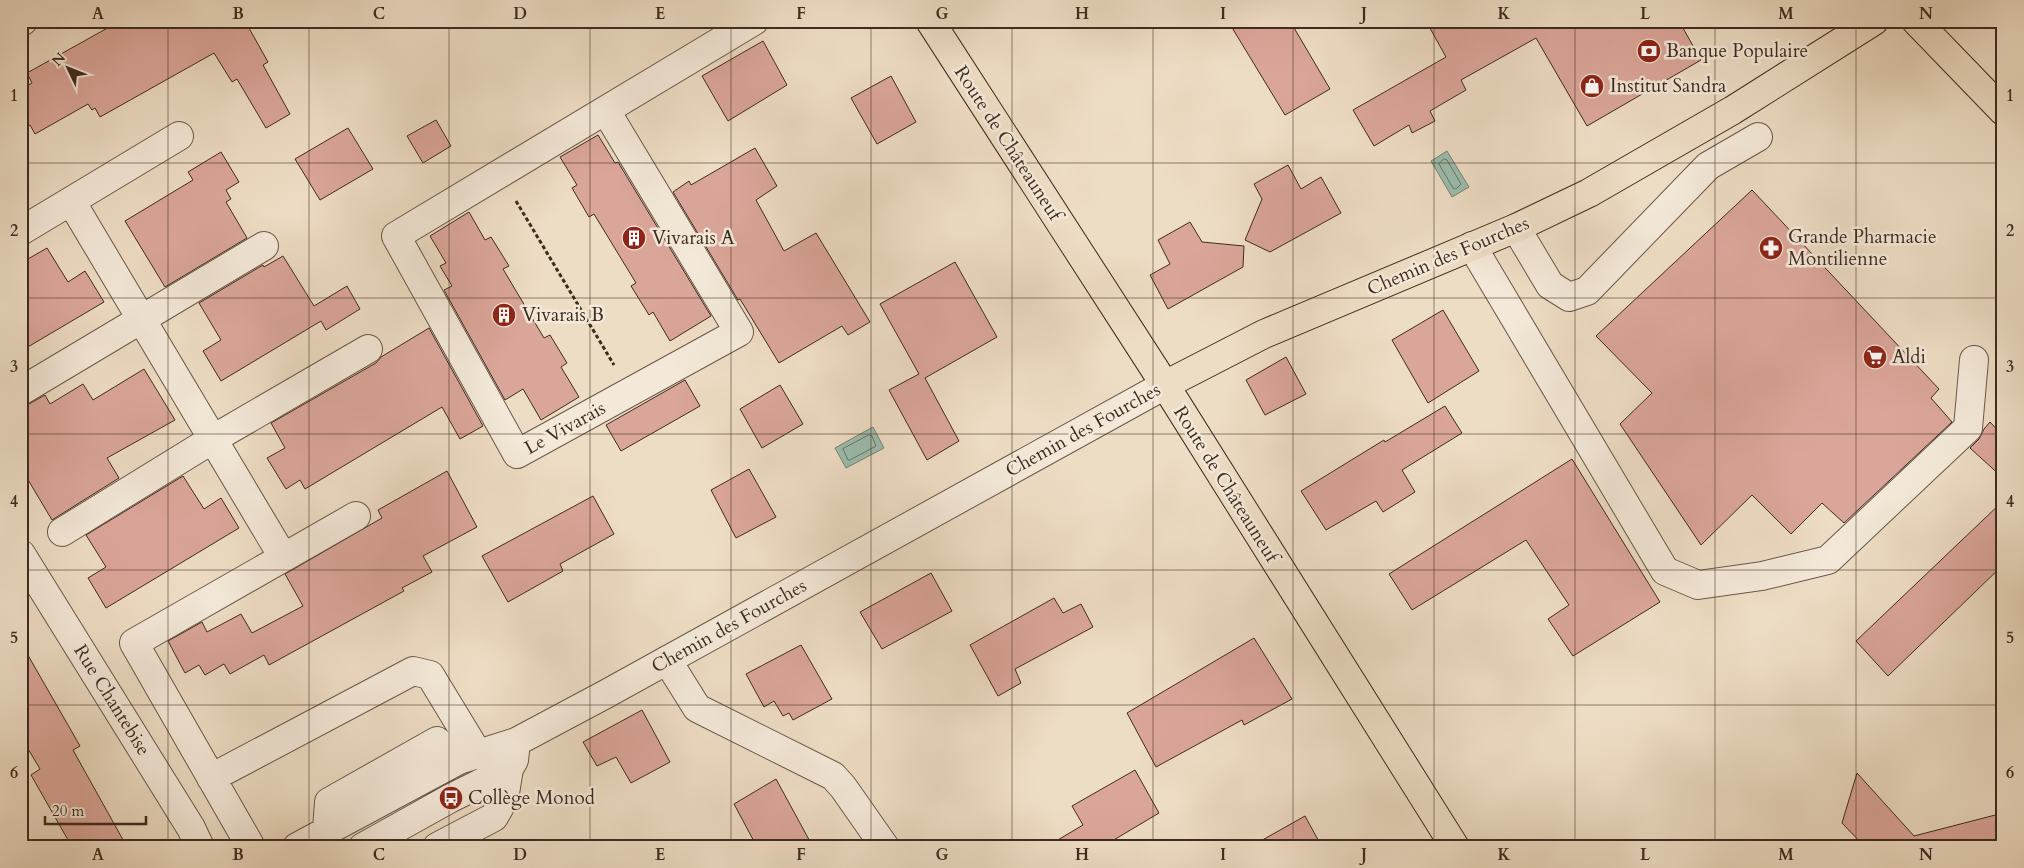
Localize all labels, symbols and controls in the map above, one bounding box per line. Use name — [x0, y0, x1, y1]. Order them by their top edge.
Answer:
text: A — [92, 3, 104, 25]
text: B — [232, 3, 244, 25]
text: C — [373, 3, 385, 25]
text: D — [513, 3, 527, 25]
text: E — [655, 3, 665, 25]
text: F — [796, 3, 806, 25]
text: G — [935, 3, 949, 25]
text: H — [1075, 3, 1089, 25]
text: I — [1220, 3, 1226, 25]
text: J — [1359, 3, 1367, 25]
text: K — [1498, 3, 1511, 25]
text: L — [1640, 3, 1651, 25]
text: M — [1778, 3, 1794, 25]
text: N — [1919, 3, 1933, 25]
bank icon: Banque Populaire — [1636, 38, 1662, 64]
place label: Banque Populaire — [1666, 38, 1808, 64]
north arrow — [42, 42, 92, 92]
text: N — [48, 49, 70, 70]
street label: Route de Châteauneuf — [948, 61, 1070, 228]
shop icon: Institut Sandra — [1579, 73, 1605, 99]
place label: Institut Sandra — [1610, 73, 1726, 99]
text: 1 — [10, 85, 18, 107]
text: 1 — [2006, 85, 2014, 107]
street label: Chemin des Fourches — [1363, 210, 1533, 302]
text: 2 — [10, 220, 18, 242]
text: 2 — [2006, 220, 2014, 242]
place label: Grande Pharmacie Montilienne — [1788, 224, 1937, 272]
building icon: Vivarais A — [621, 225, 647, 251]
place label: Vivarais A — [652, 225, 735, 251]
pharmacy icon: Grande Pharmacie Montilienne — [1758, 235, 1784, 261]
building icon: Vivarais B — [491, 302, 517, 328]
place label: Vivarais B — [522, 302, 604, 328]
supermarket icon: Aldi — [1862, 344, 1888, 370]
place label: Aldi — [1892, 344, 1926, 370]
text: 3 — [10, 356, 18, 378]
text: 3 — [2006, 356, 2014, 378]
street label: Chemin des Fourches — [1001, 377, 1165, 483]
street label: Le Vivarais — [520, 395, 610, 461]
street label: Route de Châteauneuf — [1167, 401, 1286, 570]
text: 4 — [10, 491, 18, 513]
text: 4 — [2006, 491, 2014, 513]
street label: Chemin des Fourches — [647, 573, 811, 679]
text: 5 — [10, 627, 18, 649]
text: 5 — [2006, 627, 2014, 649]
street label: Rue Chantebise — [67, 639, 157, 761]
text: 6 — [10, 762, 18, 784]
text: 6 — [2006, 762, 2014, 784]
bus stop icon: Collège Monod — [438, 785, 464, 811]
place label: Collège Monod — [468, 785, 595, 811]
scale bar — [45, 793, 146, 825]
text: 20 m — [52, 801, 84, 821]
text: A — [92, 844, 104, 866]
text: B — [232, 844, 244, 866]
text: C — [373, 844, 385, 866]
text: D — [513, 844, 527, 866]
text: E — [655, 844, 665, 866]
text: F — [796, 844, 806, 866]
text: G — [935, 844, 949, 866]
text: H — [1075, 844, 1089, 866]
text: I — [1220, 844, 1226, 866]
text: J — [1359, 844, 1367, 866]
text: K — [1498, 844, 1511, 866]
text: L — [1640, 844, 1651, 866]
text: M — [1778, 844, 1794, 866]
text: N — [1919, 844, 1933, 866]

